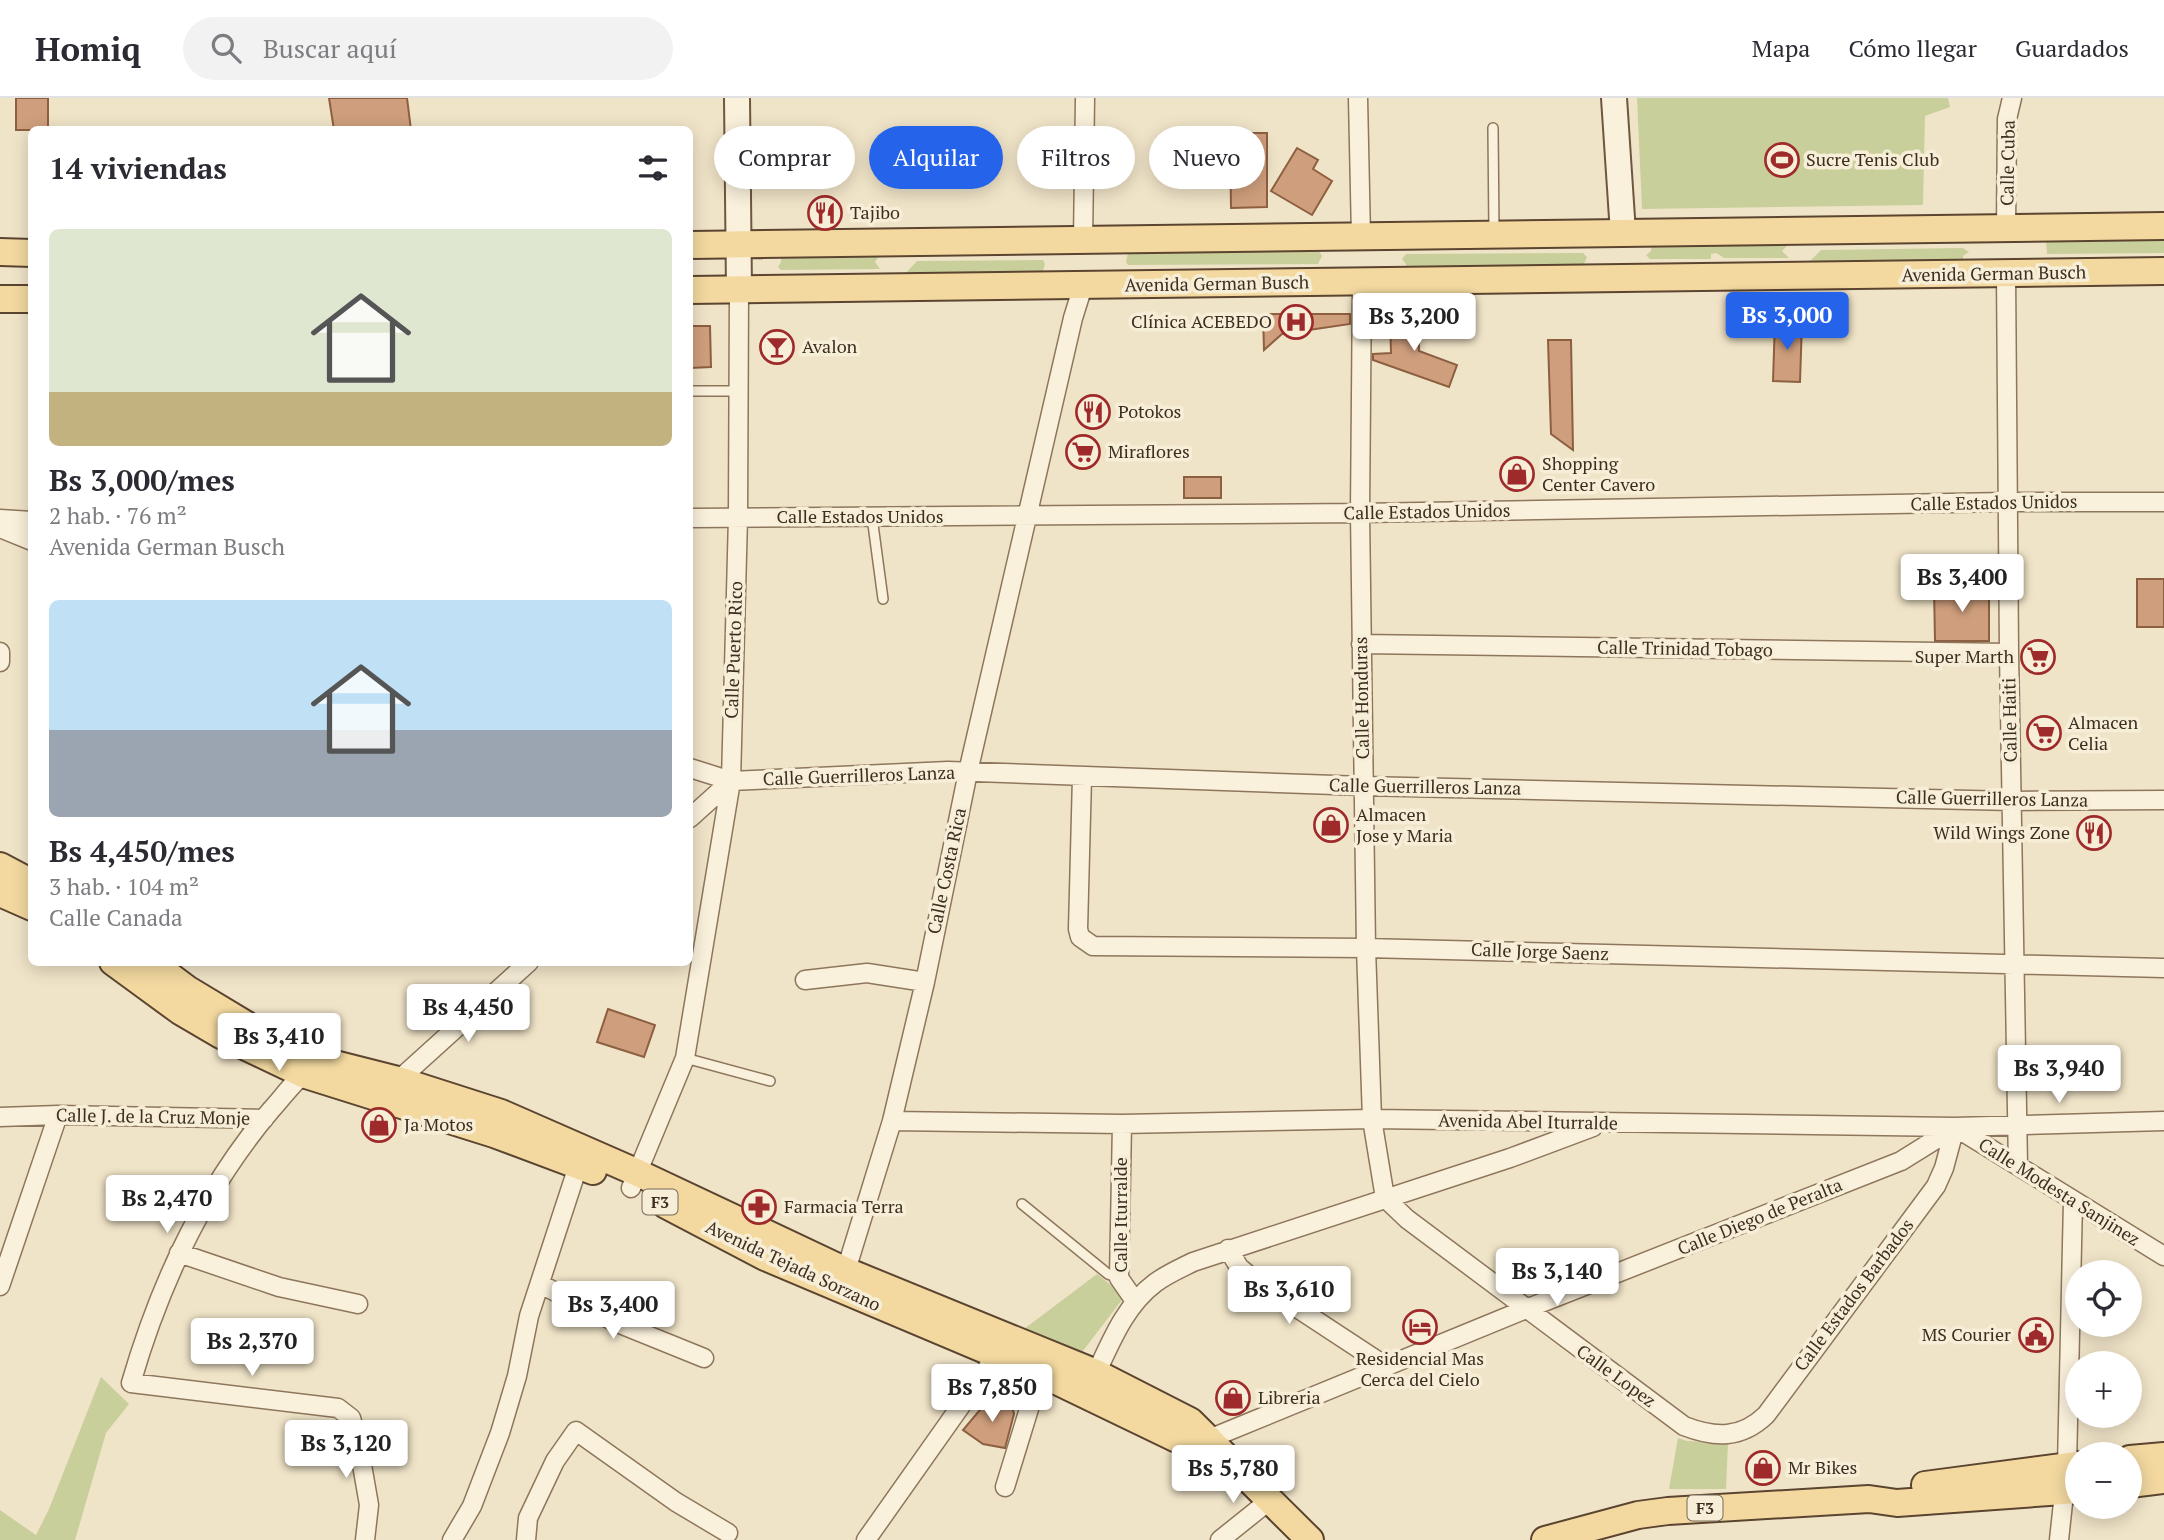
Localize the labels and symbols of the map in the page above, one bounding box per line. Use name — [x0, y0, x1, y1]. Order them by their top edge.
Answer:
street label: Calle Cuba — [1994, 120, 2020, 206]
sports icon: Sucre Tenis Club — [1763, 141, 1801, 179]
place label: Sucre Tenis Club — [1806, 147, 1939, 171]
restaurant icon: Tajibo — [806, 194, 844, 232]
place label: Tajibo — [850, 200, 900, 224]
street label: Avenida German Busch — [1901, 259, 2087, 287]
street label: Avenida German Busch — [1124, 269, 1310, 297]
pin: Bs 3,000 — [1715, 292, 1859, 352]
pin: Bs 3,200 — [1342, 294, 1486, 353]
hospital icon: Clínica ACEBEDO — [1277, 303, 1315, 341]
place label: Clínica ACEBEDO — [1131, 309, 1272, 333]
bar icon: Avalon — [758, 328, 796, 366]
place label: Avalon — [802, 334, 858, 358]
restaurant icon: Potokos — [1074, 393, 1112, 431]
place label: Potokos — [1118, 399, 1181, 423]
supermarket icon: Miraflores — [1064, 433, 1102, 471]
place label: Miraflores — [1108, 439, 1190, 463]
place label: Shopping Center Cavero — [1542, 451, 1655, 496]
shop icon: Shopping Center Cavero — [1498, 455, 1536, 493]
street label: Calle Estados Unidos — [1910, 489, 2078, 515]
street label: Calle Estados Unidos — [1343, 498, 1511, 524]
street label: Calle Estados Unidos — [776, 504, 944, 528]
pin: Bs 3,400 — [1890, 554, 2034, 614]
street label: Calle Puerto Rico — [719, 581, 747, 719]
street label: Calle Trinidad Tobago — [1597, 634, 1773, 662]
street label: Calle Honduras — [1348, 636, 1374, 760]
supermarket icon: Super Marth — [2019, 638, 2057, 676]
place label: Super Marth — [1915, 644, 2014, 668]
street label: Calle Haiti — [1996, 677, 2022, 763]
place label: Almacen Celia — [2068, 710, 2138, 755]
supermarket icon: Almacen Celia — [2025, 714, 2063, 752]
street label: Calle Guerrilleros Lanza — [762, 760, 956, 790]
street label: Calle Guerrilleros Lanza — [1329, 772, 1521, 800]
street label: Calle Guerrilleros Lanza — [1896, 784, 2088, 812]
place label: Almacen Jose y Maria — [1356, 802, 1453, 847]
street label: Calle Costa Rica — [921, 806, 971, 936]
shop icon: Almacen Jose y Maria — [1312, 806, 1350, 844]
restaurant icon: Wild Wings Zone — [2075, 814, 2113, 852]
place label: Wild Wings Zone — [1933, 820, 2070, 844]
street label: Calle Jorge Saenz — [1471, 937, 1609, 965]
pin: Bs 4,450 — [396, 984, 540, 1044]
pin: Bs 3,410 — [207, 1014, 351, 1073]
pin: Bs 3,940 — [1987, 1046, 2131, 1105]
street label: Calle J. de la Cruz Monje — [56, 1102, 250, 1130]
shop icon: Ja Motos — [360, 1106, 398, 1144]
street label: Avenida Abel Iturralde — [1438, 1107, 1618, 1135]
place label: Ja Motos — [404, 1112, 473, 1136]
street label: Calle Modesta Sanjinez — [1974, 1132, 2145, 1251]
street label: Calle Iturralde — [1108, 1157, 1132, 1273]
street label: Calle Diego de Peralta — [1674, 1172, 1846, 1260]
pin: Bs 2,470 — [95, 1176, 239, 1235]
pharmacy icon: Farmacia Terra — [740, 1188, 778, 1226]
road number: F3 — [642, 1190, 678, 1214]
place label: Farmacia Terra — [784, 1194, 904, 1218]
street label: Calle Estados Barbados — [1788, 1213, 1918, 1375]
street label: Avenida Tejada Sorzano — [702, 1214, 885, 1316]
pin: Bs 3,140 — [1485, 1248, 1629, 1308]
pin: Bs 3,610 — [1217, 1266, 1361, 1326]
pin: Bs 3,400 — [541, 1282, 685, 1341]
hotel icon: Residencial Mas Cerca del Cielo — [1401, 1308, 1439, 1346]
public building icon: MS Courier — [2017, 1316, 2055, 1354]
pin: Bs 2,370 — [180, 1318, 324, 1378]
place label: MS Courier — [1922, 1322, 2011, 1346]
street label: Calle Lopez — [1572, 1338, 1661, 1412]
place label: Residencial Mas Cerca del Cielo — [1356, 1346, 1484, 1391]
pin: Bs 7,850 — [920, 1364, 1064, 1424]
shop icon: Libreria — [1214, 1379, 1252, 1417]
place label: Libreria — [1258, 1385, 1321, 1409]
pin: Bs 3,120 — [274, 1420, 418, 1480]
pin: Bs 5,780 — [1161, 1446, 1305, 1505]
shop icon: Mr Bikes — [1744, 1449, 1782, 1487]
place label: Mr Bikes — [1788, 1455, 1857, 1479]
road number: F3 — [1688, 1496, 1722, 1520]

